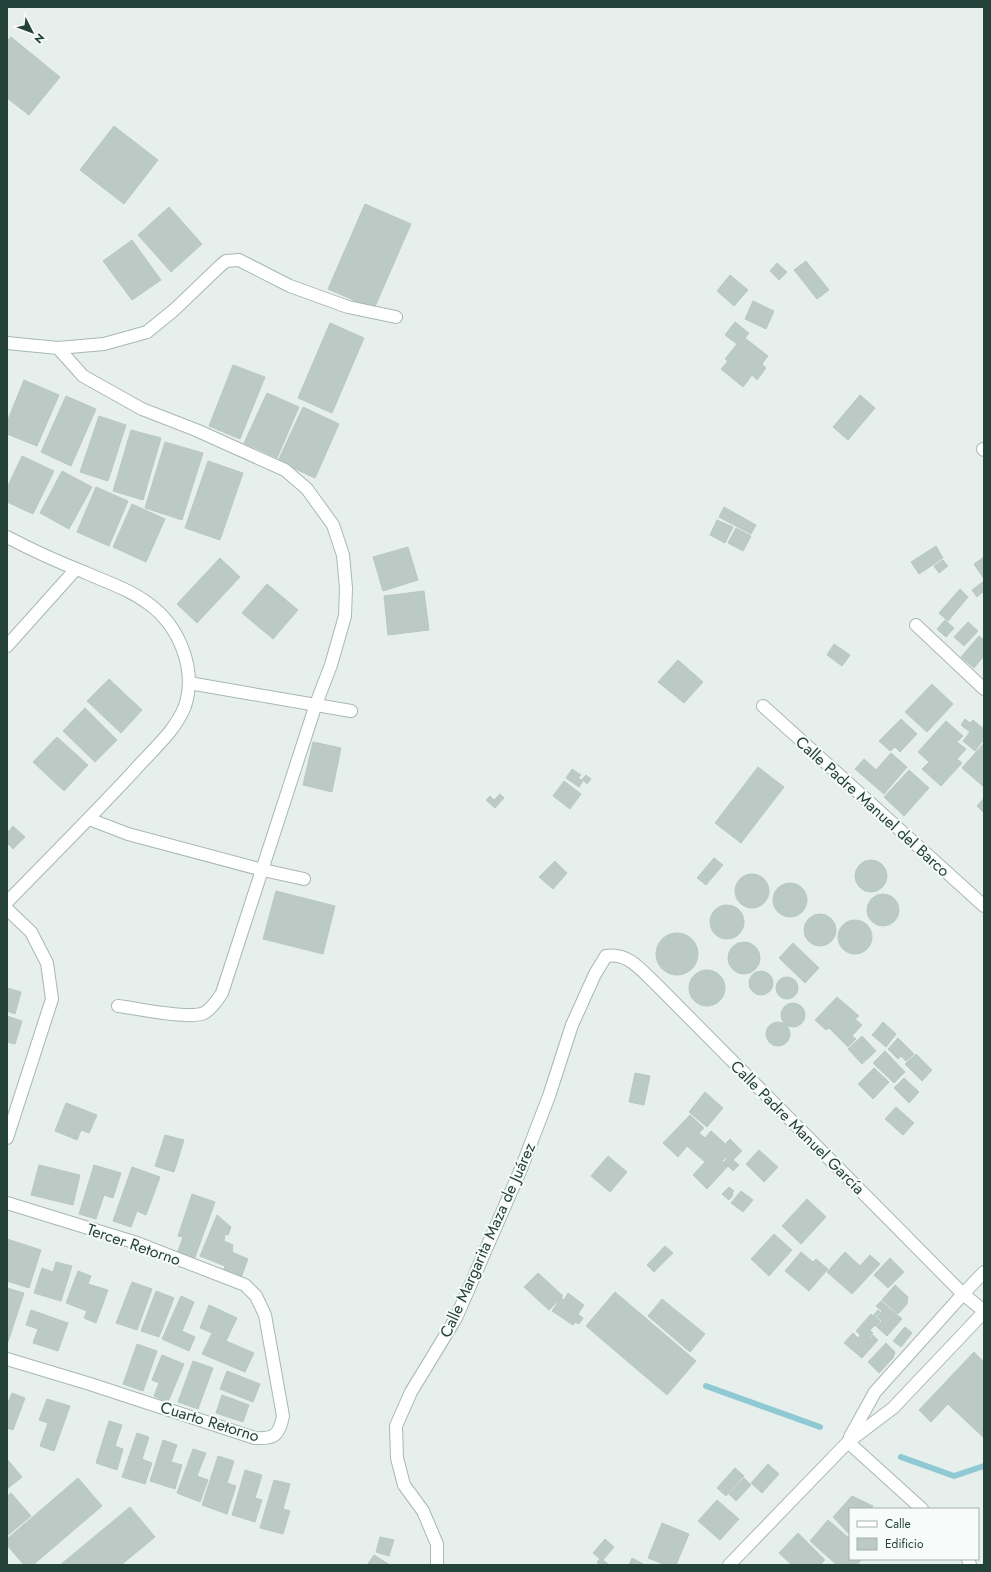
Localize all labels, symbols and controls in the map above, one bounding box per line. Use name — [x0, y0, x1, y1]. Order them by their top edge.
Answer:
north arrow — [12, 12, 52, 52]
text: N — [31, 30, 48, 47]
street label: Calle Padre Manuel del Barco — [790, 731, 955, 882]
street label: Calle Padre Manuel García — [725, 1055, 870, 1200]
street label: Calle Margarita Maza de Juárez — [434, 1139, 541, 1341]
street label: Tercer Retorno — [84, 1218, 184, 1271]
street label: Cuarto Retorno — [158, 1396, 262, 1448]
legend — [849, 1508, 979, 1560]
text: Calle — [885, 1515, 911, 1533]
text: Edificio — [885, 1535, 924, 1553]

